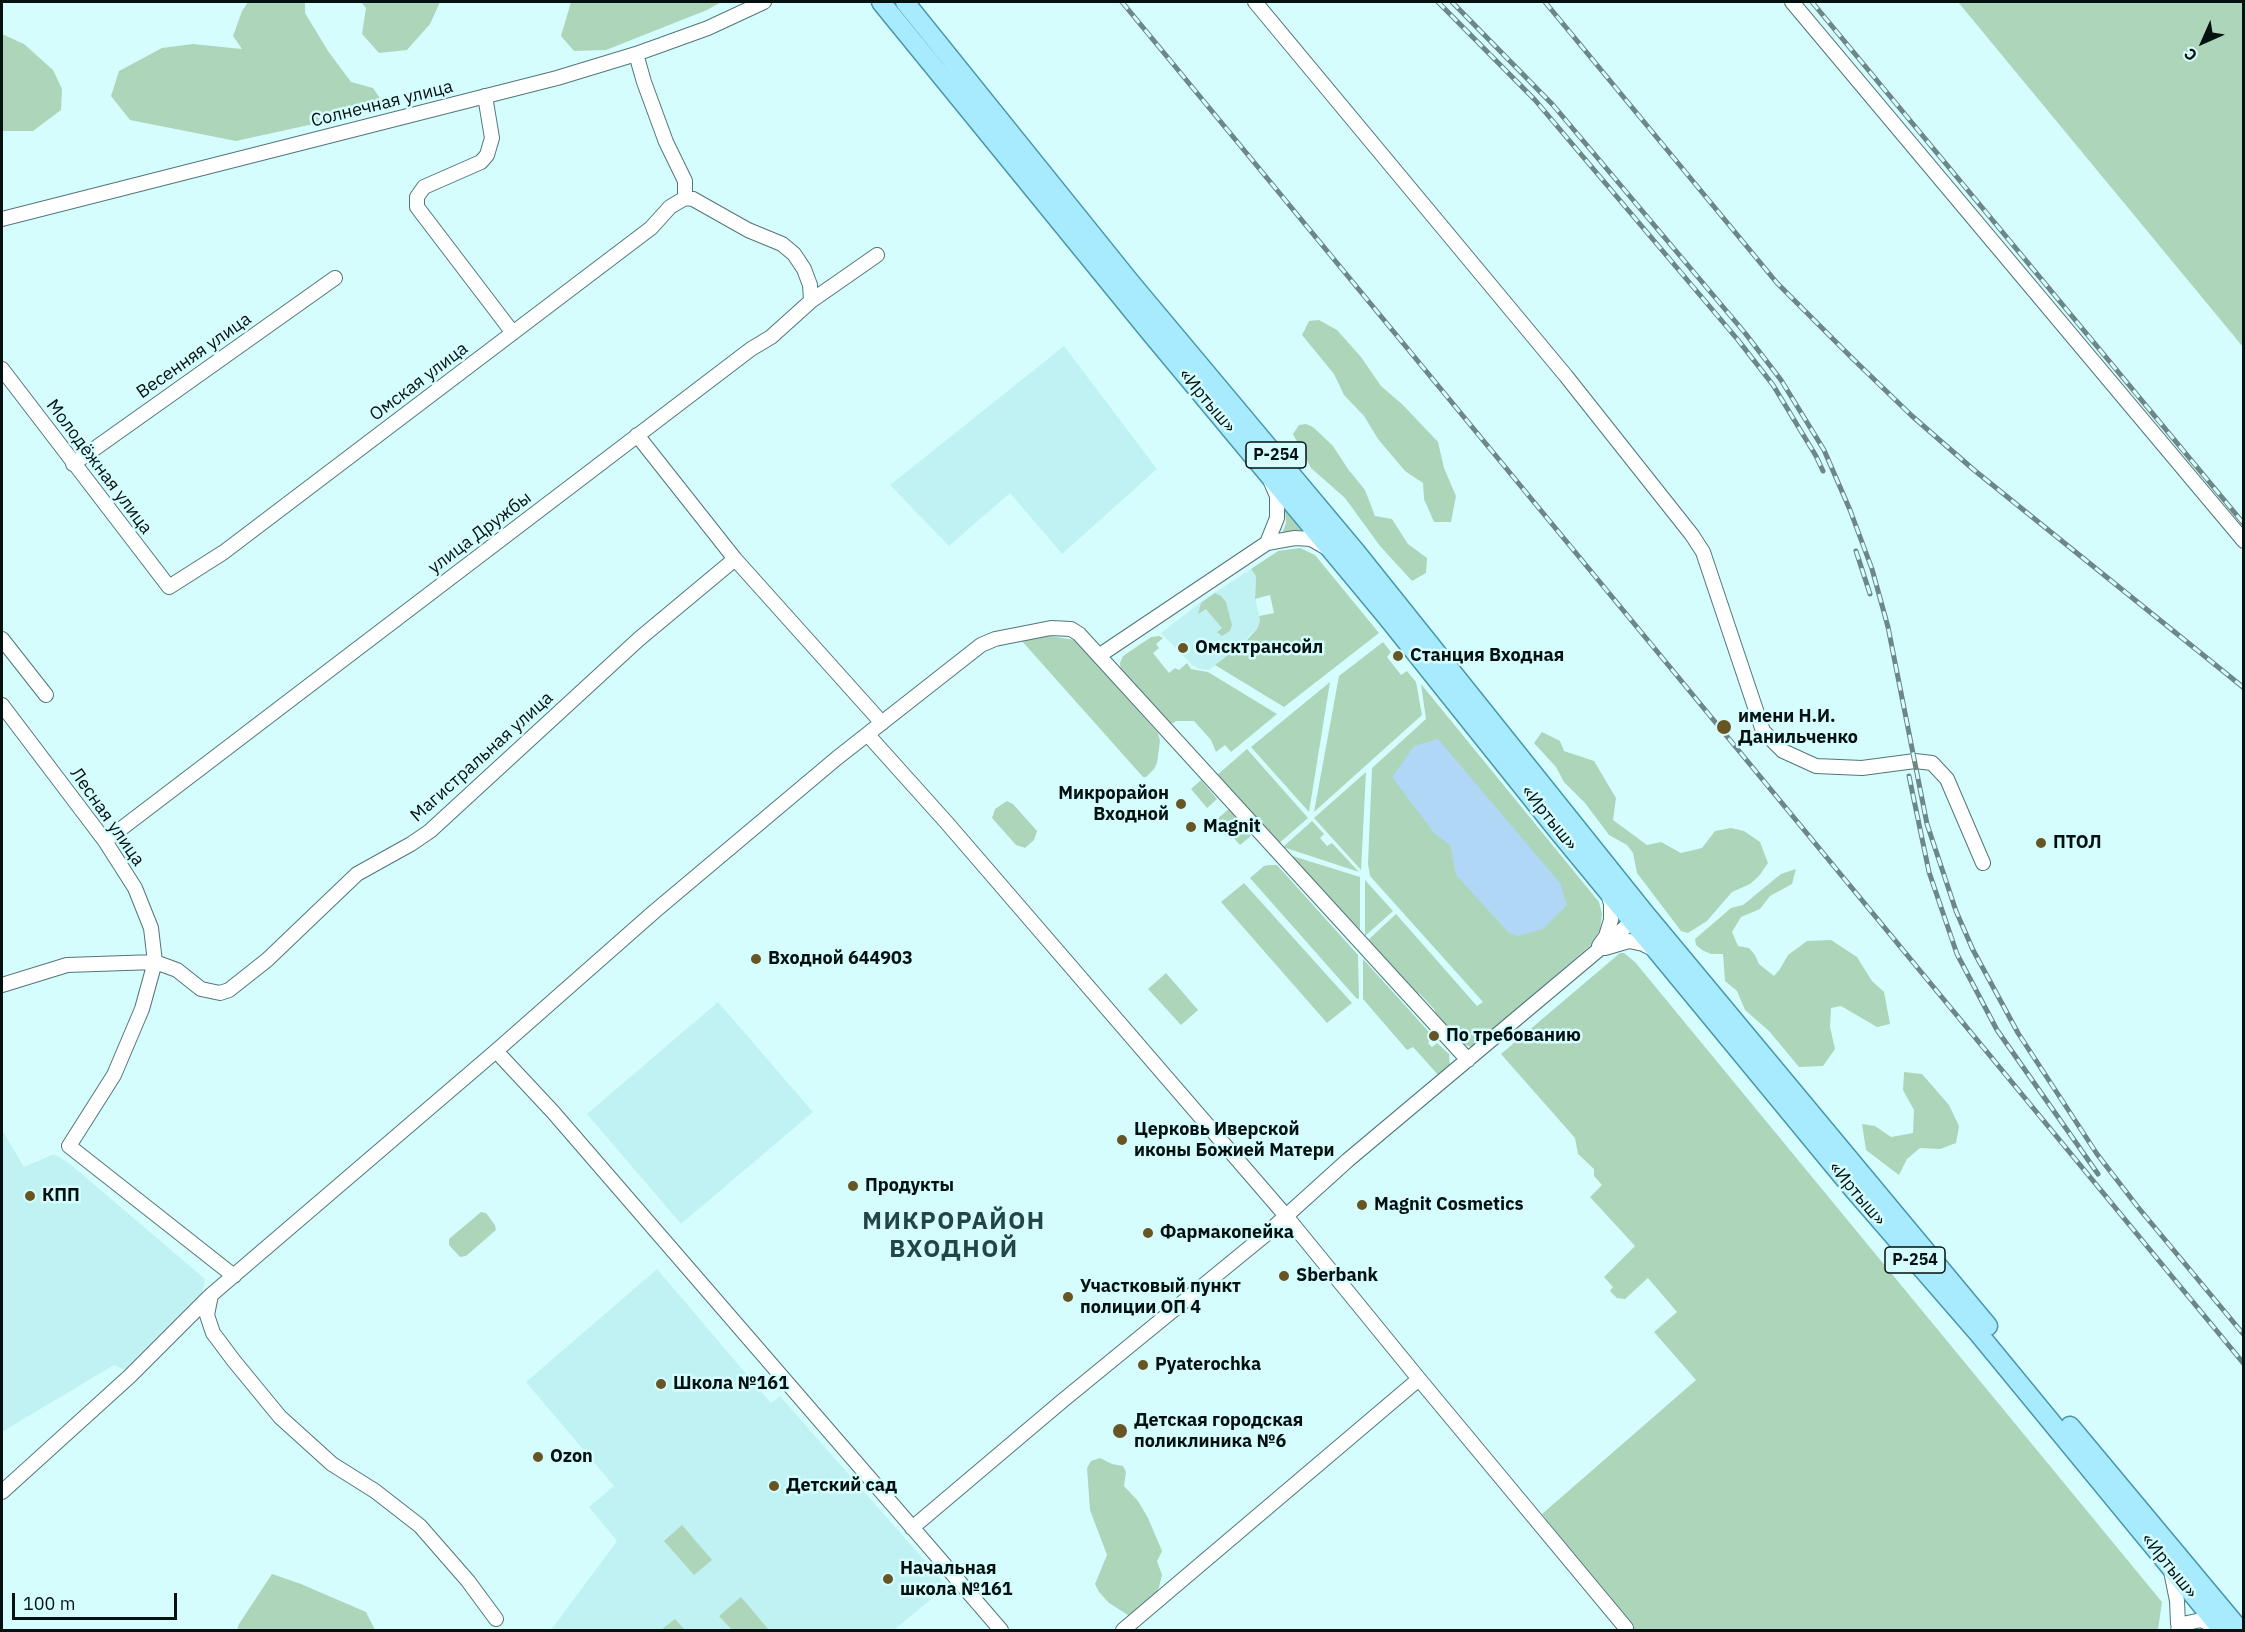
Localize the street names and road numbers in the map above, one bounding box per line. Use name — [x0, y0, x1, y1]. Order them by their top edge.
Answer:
street label: Солнечная улица — [309, 76, 455, 132]
street label: Весенняя улица — [133, 308, 255, 404]
street label: Омская улица — [366, 338, 472, 426]
street label: «Иртыш» — [1174, 364, 1240, 438]
street label: Молодёжная улица — [41, 395, 157, 539]
road number: Р-254 — [1246, 442, 1306, 468]
street label: улица Дружбы — [424, 487, 536, 579]
street label: Магистральная улица — [406, 687, 558, 827]
street label: Лесная улица — [65, 764, 149, 870]
street label: «Иртыш» — [1516, 781, 1582, 855]
street label: «Иртыш» — [1824, 1157, 1890, 1231]
road number: Р-254 — [1885, 1247, 1945, 1273]
street label: «Иртыш» — [2136, 1529, 2202, 1603]

